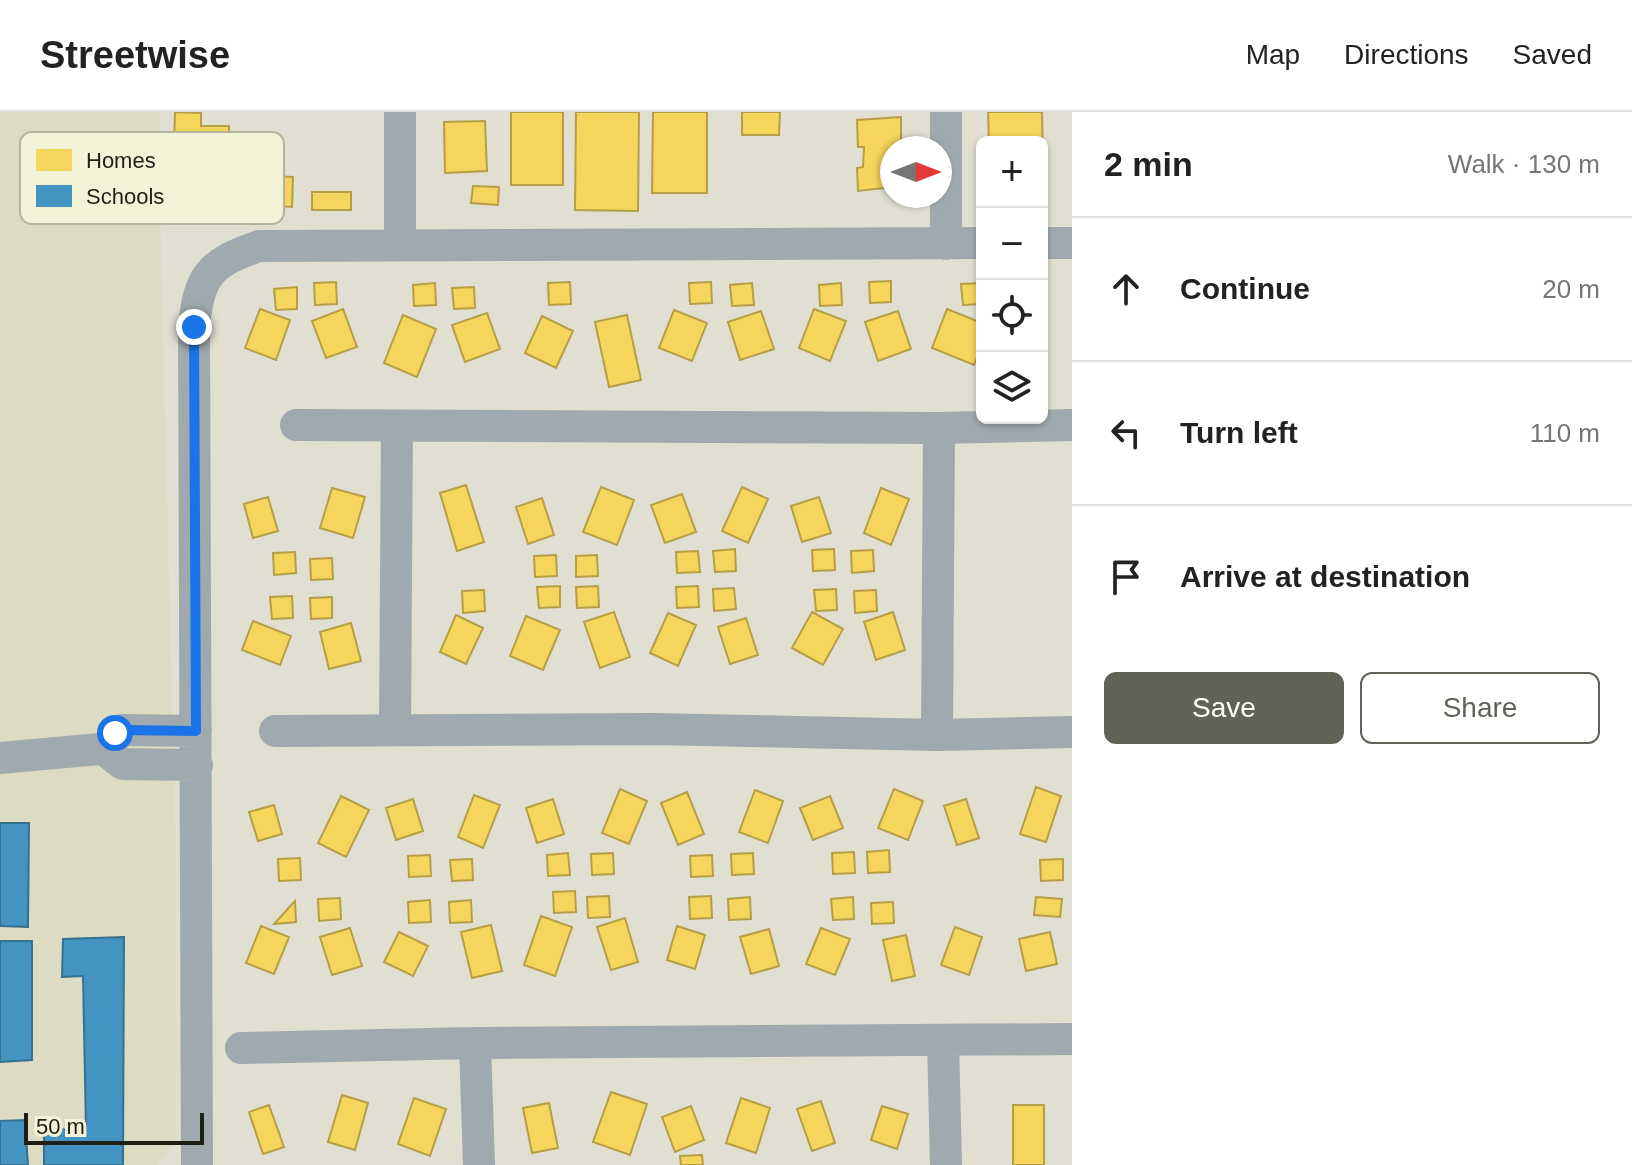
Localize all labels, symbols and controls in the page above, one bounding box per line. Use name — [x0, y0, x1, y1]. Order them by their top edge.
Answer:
text: Streetwise — [40, 34, 230, 76]
text: Map — [1246, 39, 1300, 70]
text: Directions — [1344, 39, 1469, 70]
text: Saved — [1513, 39, 1592, 70]
legend — [20, 132, 284, 224]
north arrow — [880, 136, 952, 208]
map controls — [976, 136, 1048, 424]
button: + — [976, 136, 1048, 208]
text: 2 min — [1104, 145, 1193, 183]
text: Homes — [86, 148, 156, 173]
text: Walk · 130 m — [1448, 149, 1600, 179]
text: Schools — [86, 184, 164, 209]
button: − — [976, 208, 1048, 280]
icon: ahead — [1104, 267, 1148, 311]
text: Continue — [1180, 272, 1310, 305]
text: 20 m — [1542, 274, 1600, 304]
button: locate — [976, 280, 1048, 352]
route end — [176, 309, 212, 345]
button: layers — [976, 352, 1048, 424]
icon: left — [1104, 411, 1148, 455]
text: Turn left — [1180, 416, 1298, 449]
text: 110 m — [1530, 418, 1600, 448]
icon: arrive — [1104, 555, 1148, 599]
text: Arrive at destination — [1180, 560, 1470, 593]
button: Save — [1104, 672, 1344, 744]
button: Share — [1360, 672, 1600, 744]
route start — [97, 715, 133, 751]
scale bar — [24, 1109, 204, 1145]
text: 50 m — [36, 1114, 85, 1139]

